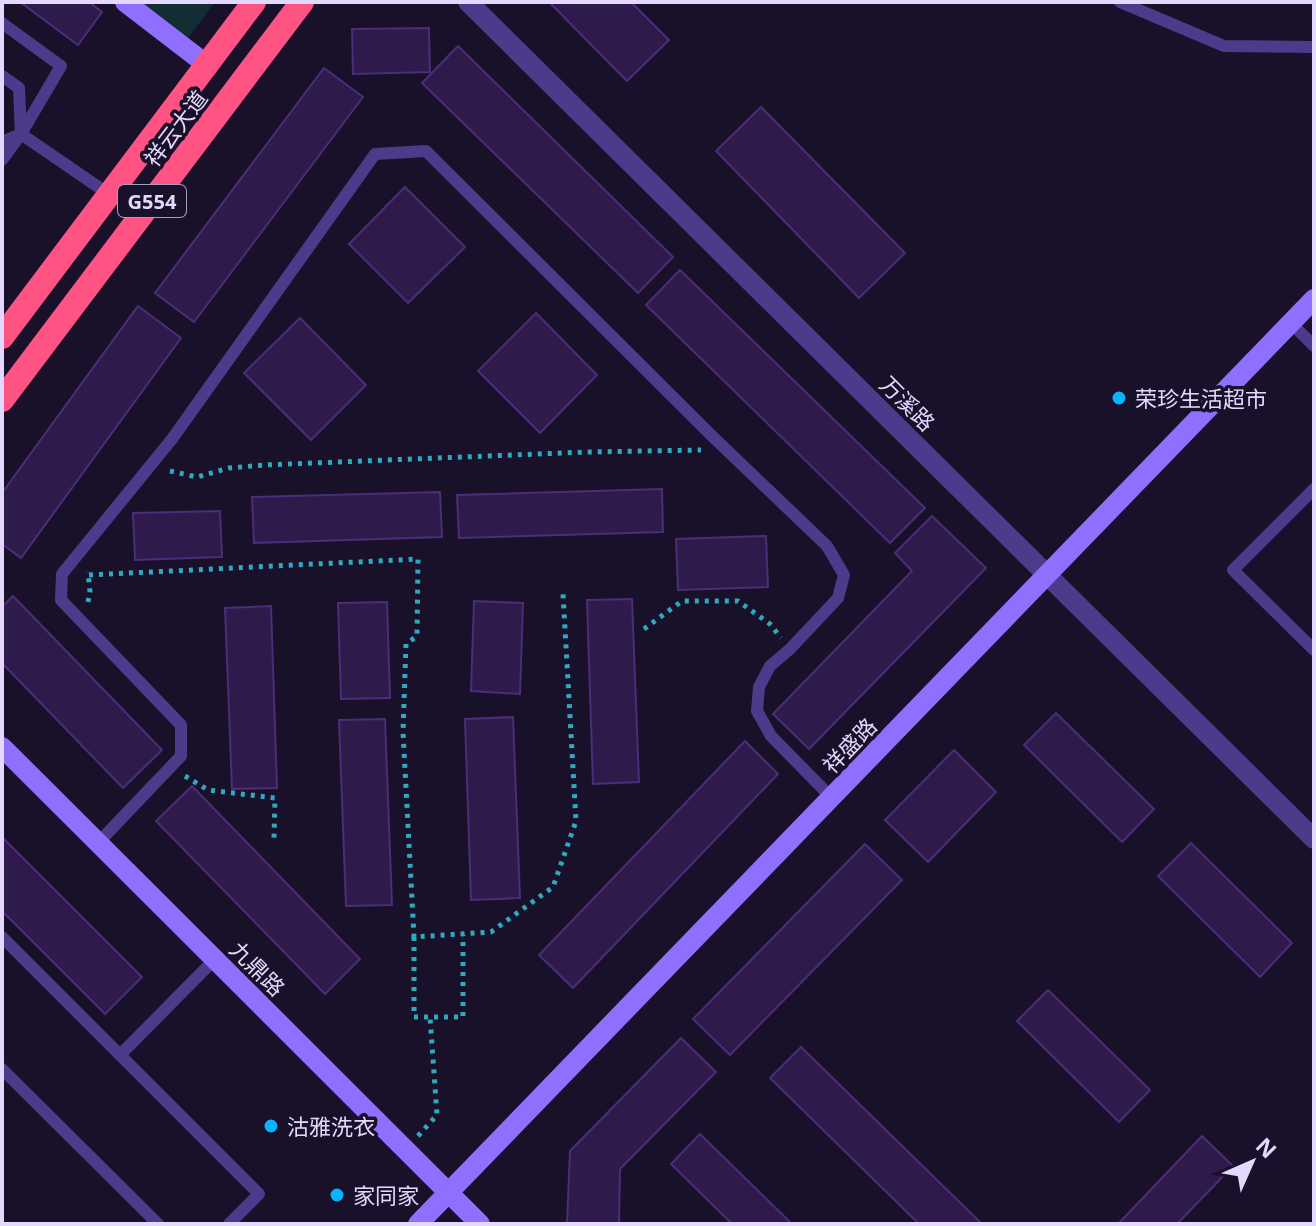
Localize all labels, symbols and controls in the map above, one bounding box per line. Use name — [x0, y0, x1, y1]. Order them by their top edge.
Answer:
street label: 祥云大道 — [137, 84, 213, 172]
road number: G554 — [118, 185, 186, 217]
street label: 万溪路 — [874, 369, 942, 437]
place label: 荣珍生活超市 — [1135, 383, 1267, 413]
marker: 荣珍生活超市 — [1110, 389, 1128, 407]
street label: 祥盛路 — [815, 711, 883, 779]
street label: 九鼎路 — [224, 934, 292, 1002]
place label: 沽雅洗衣 — [287, 1111, 375, 1141]
marker: 沽雅洗衣 — [262, 1117, 280, 1135]
north arrow — [1212, 1122, 1292, 1202]
text: N — [1250, 1130, 1284, 1164]
place label: 家同家 — [353, 1180, 419, 1210]
marker: 家同家 — [328, 1186, 346, 1204]

